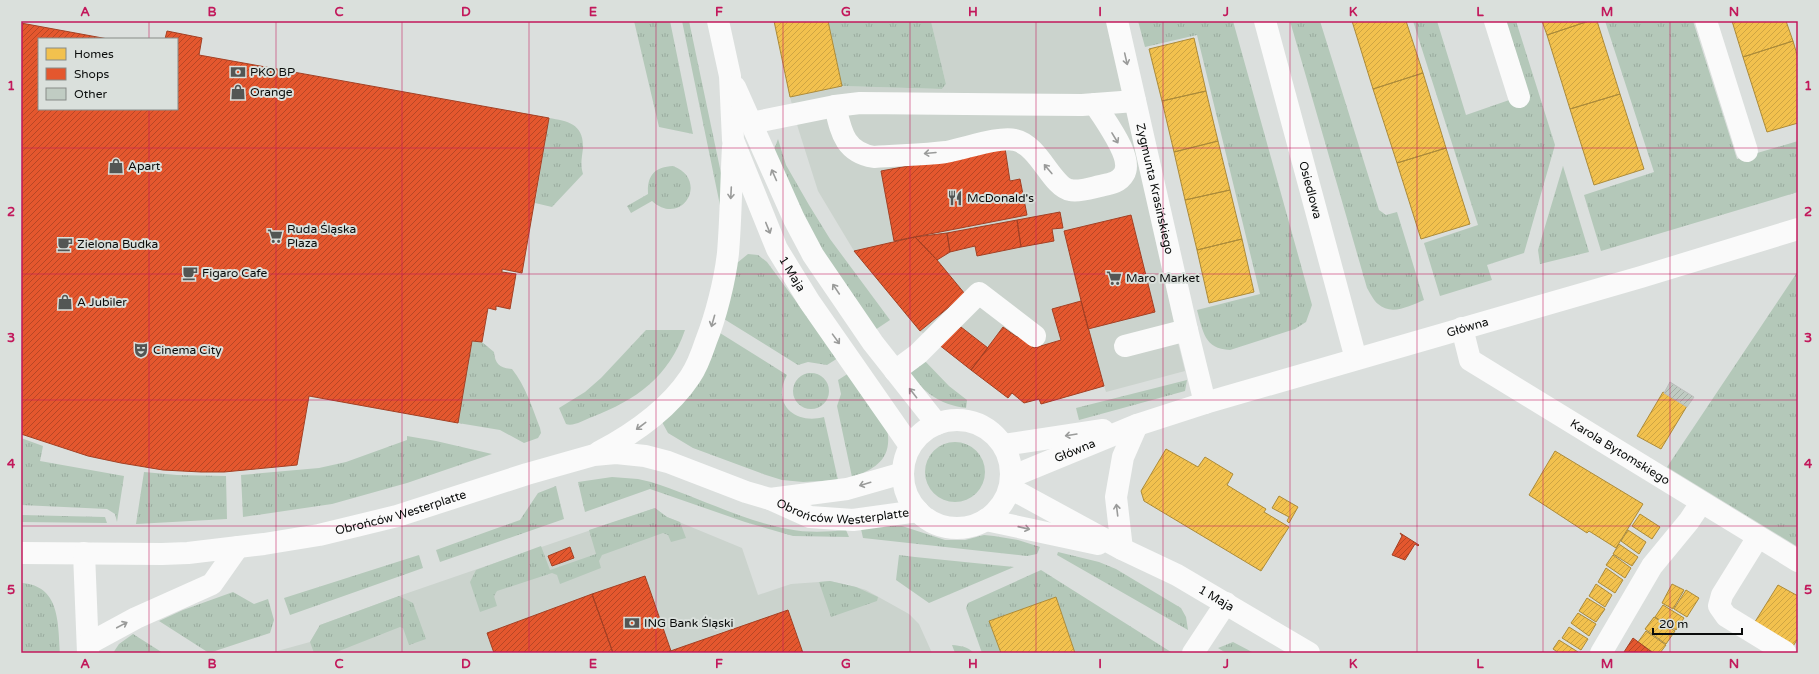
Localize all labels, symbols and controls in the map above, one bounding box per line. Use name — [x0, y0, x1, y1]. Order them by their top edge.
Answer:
text: A — [80, 4, 90, 20]
text: B — [207, 4, 217, 20]
text: C — [334, 4, 344, 20]
text: D — [461, 4, 471, 20]
text: E — [589, 4, 597, 20]
text: F — [715, 4, 723, 20]
text: G — [841, 4, 851, 20]
text: H — [968, 4, 978, 20]
text: I — [1098, 4, 1102, 20]
text: J — [1222, 4, 1229, 20]
text: K — [1349, 4, 1358, 20]
text: L — [1476, 4, 1484, 20]
text: M — [1601, 4, 1613, 20]
text: N — [1729, 4, 1739, 20]
legend — [38, 38, 178, 110]
text: Homes — [74, 47, 114, 61]
one-way arrow — [1123, 52, 1131, 65]
bank icon: PKO BP — [229, 63, 247, 81]
place label: PKO BP — [250, 65, 295, 79]
text: Shops — [74, 67, 109, 81]
text: 1 — [7, 78, 15, 94]
text: 1 — [1804, 78, 1812, 94]
shop icon: Orange — [229, 83, 247, 101]
place label: Orange — [250, 85, 293, 99]
text: Other — [74, 87, 107, 101]
street label: Zygmunta Krasińskiego — [1133, 122, 1177, 256]
one-way arrow — [1111, 132, 1119, 143]
one-way arrow — [924, 149, 937, 156]
shop icon: Apart — [107, 157, 125, 175]
place label: Apart — [128, 159, 161, 173]
street label: Osiedlowa — [1296, 160, 1325, 220]
one-way arrow — [1043, 163, 1052, 174]
one-way arrow — [770, 169, 777, 181]
one-way arrow — [727, 186, 734, 199]
restaurant icon: McDonald's — [946, 189, 964, 207]
place label: McDonald's — [967, 191, 1034, 205]
text: 2 — [7, 204, 15, 220]
text: 2 — [1804, 204, 1812, 220]
place label: Ruda Śląska Plaza — [287, 222, 356, 250]
one-way arrow — [765, 222, 773, 234]
supermarket icon: Ruda Śląska Plaza — [266, 227, 284, 245]
cafe icon: Zielona Budka — [56, 235, 74, 253]
place label: Zielona Budka — [77, 237, 158, 251]
street label: 1 Maja — [776, 254, 808, 294]
cafe icon: Figaro Cafe — [181, 264, 199, 282]
place label: Figaro Cafe — [202, 266, 267, 280]
supermarket icon: Maro Market — [1105, 269, 1123, 287]
place label: Maro Market — [1126, 271, 1200, 285]
one-way arrow — [832, 283, 840, 294]
shop icon: A Jubiler — [56, 293, 74, 311]
place label: A Jubiler — [77, 295, 127, 309]
one-way arrow — [709, 314, 716, 327]
street label: Główna — [1445, 314, 1490, 340]
text: 3 — [7, 330, 15, 346]
text: 3 — [1804, 330, 1812, 346]
one-way arrow — [832, 333, 840, 344]
theatre icon: Cinema City — [132, 341, 150, 359]
place label: Cinema City — [153, 343, 222, 357]
one-way arrow — [908, 388, 917, 399]
street label: Karola Bytomskiego — [1568, 416, 1672, 488]
one-way arrow — [636, 421, 647, 430]
one-way arrow — [1065, 431, 1078, 439]
street label: Główna — [1052, 436, 1097, 465]
text: 4 — [7, 456, 16, 472]
text: 4 — [1804, 456, 1813, 472]
one-way arrow — [859, 481, 872, 488]
street label: Obrońców Westerplatte — [334, 487, 468, 538]
street label: Obrońców Westerplatte — [774, 496, 910, 527]
one-way arrow — [1113, 504, 1121, 517]
one-way arrow — [1017, 525, 1030, 533]
text: 5 — [7, 582, 15, 598]
street label: 1 Maja — [1196, 582, 1237, 614]
text: 5 — [1804, 582, 1812, 598]
scale bar — [1653, 610, 1742, 636]
bank icon: ING Bank Śląski — [623, 614, 641, 632]
place label: ING Bank Śląski — [644, 616, 734, 630]
text: 20 m — [1659, 617, 1688, 631]
one-way arrow — [116, 621, 128, 629]
text: A — [80, 656, 90, 672]
text: B — [207, 656, 217, 672]
text: C — [334, 656, 344, 672]
text: D — [461, 656, 471, 672]
text: E — [589, 656, 597, 672]
text: F — [715, 656, 723, 672]
text: G — [841, 656, 851, 672]
text: H — [968, 656, 978, 672]
text: I — [1098, 656, 1102, 672]
text: J — [1222, 656, 1229, 672]
text: K — [1349, 656, 1358, 672]
text: L — [1476, 656, 1484, 672]
text: M — [1601, 656, 1613, 672]
text: N — [1729, 656, 1739, 672]

